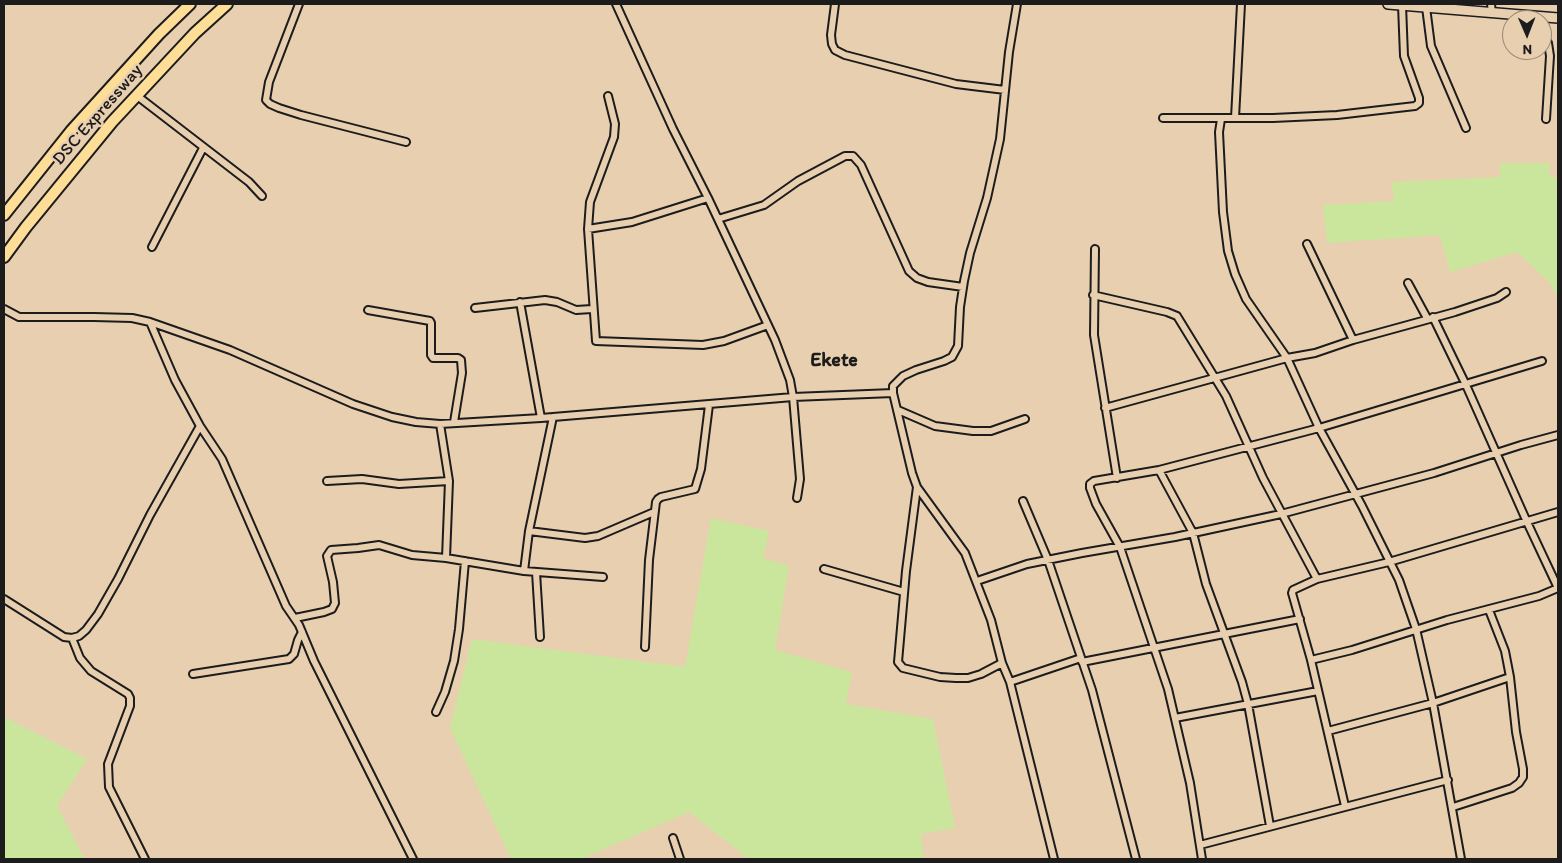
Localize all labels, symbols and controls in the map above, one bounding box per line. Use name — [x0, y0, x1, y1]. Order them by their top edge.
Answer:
north arrow — [1502, 10, 1552, 60]
text: N — [1522, 41, 1532, 58]
street label: DSC Expressway — [48, 60, 148, 170]
district label: Ekete — [810, 349, 858, 373]

